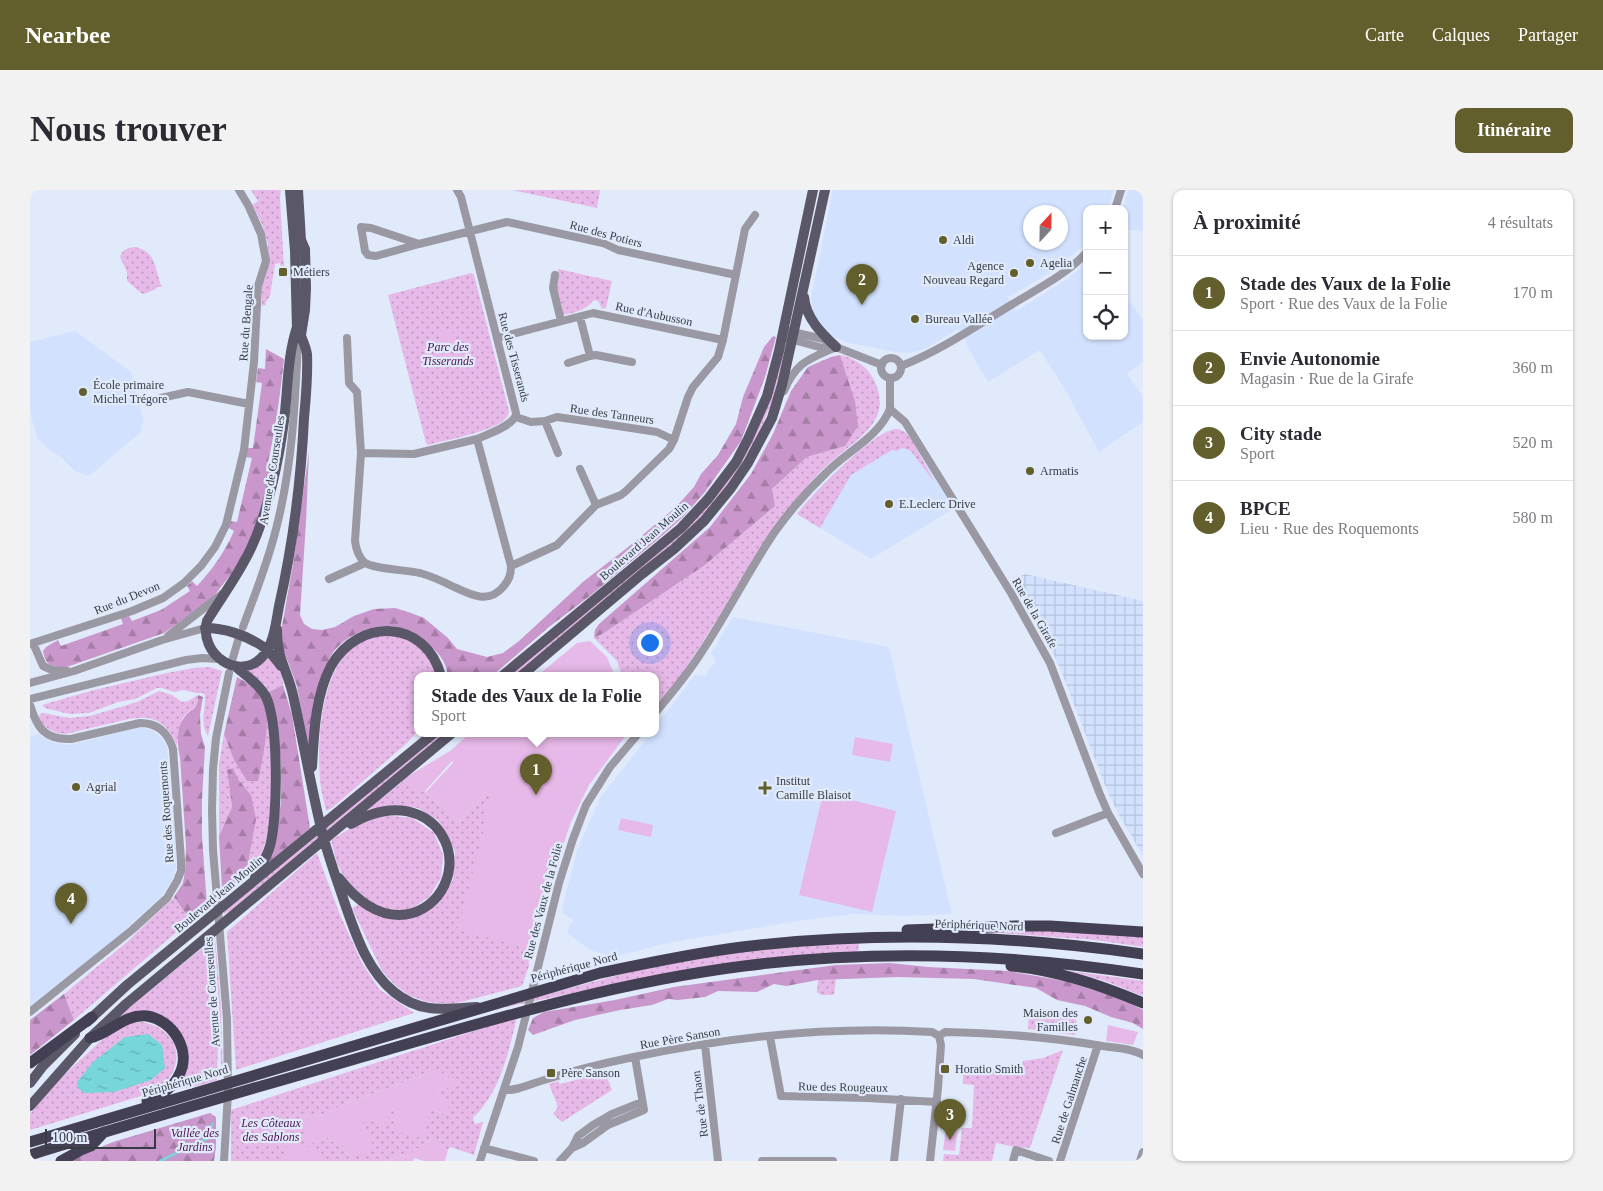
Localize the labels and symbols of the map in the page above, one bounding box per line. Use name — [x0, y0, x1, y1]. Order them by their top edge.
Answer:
north arrow — [1023, 205, 1068, 250]
street label: Rue des Potiers — [568, 218, 644, 251]
place label: Aldi — [953, 233, 975, 247]
marker: Aldi — [937, 234, 949, 246]
place label: Agelia — [1040, 256, 1073, 270]
marker: Agelia — [1024, 257, 1036, 269]
place label: Agence Nouveau Regard — [923, 259, 1004, 287]
pin: 2 — [846, 264, 878, 305]
place label: Métiers — [293, 265, 330, 279]
marker: Métiers — [277, 266, 289, 278]
marker: Agence Nouveau Regard — [1008, 267, 1020, 279]
street label: Rue du Bengale — [236, 284, 256, 362]
street label: Rue d'Aubusson — [614, 299, 694, 329]
street label: Rue des Tisserands — [495, 311, 533, 404]
place label: Bureau Vallée — [925, 312, 992, 326]
marker: Bureau Vallée — [909, 313, 921, 325]
park label: Parc des Tisserands — [422, 340, 474, 368]
place label: École primaire Michel Trégore — [93, 378, 167, 406]
marker: École primaire Michel Trégore — [77, 386, 89, 398]
street label: Rue des Tanneurs — [569, 401, 655, 427]
street label: Avenue de Courseulles — [256, 414, 288, 526]
place label: Armatis — [1040, 464, 1079, 478]
marker: Armatis — [1024, 465, 1036, 477]
place label: E.Leclerc Drive — [899, 497, 976, 511]
marker: E.Leclerc Drive — [883, 498, 895, 510]
street label: Boulevard Jean Moulin — [597, 499, 691, 583]
street label: Rue de la Girafe — [1009, 575, 1061, 651]
street label: Rue du Devon — [92, 579, 162, 617]
your location — [637, 630, 663, 656]
pin: 1 — [520, 754, 552, 795]
street label: Rue des Roquemonts — [155, 760, 177, 863]
place label: Institut Camille Blaisot — [776, 774, 852, 802]
place label: Agrial — [86, 780, 117, 794]
marker: Agrial — [70, 781, 82, 793]
marker: Institut Camille Blaisot — [758, 781, 772, 795]
street label: Rue des Vaux de la Folie — [521, 842, 565, 960]
street label: Boulevard Jean Moulin — [171, 852, 267, 936]
pin: 4 — [55, 883, 87, 924]
street label: Périphérique Nord — [934, 916, 1024, 934]
street label: Avenue de Courseulles — [201, 936, 223, 1048]
street label: Périphérique Nord — [529, 949, 619, 985]
place label: Maison des Familles — [1023, 1006, 1078, 1034]
marker: Maison des Familles — [1082, 1014, 1094, 1026]
street label: Rue Père Sanson — [639, 1024, 721, 1052]
street label: Rue de Galmanche — [1048, 1054, 1090, 1146]
street label: Périphérique Nord — [140, 1062, 230, 1100]
place label: Horatio Smith — [955, 1062, 1023, 1076]
marker: Horatio Smith — [939, 1063, 951, 1075]
place label: Père Sanson — [561, 1066, 620, 1080]
marker: Père Sanson — [545, 1067, 557, 1079]
street label: Rue de Thaon — [689, 1070, 711, 1138]
street label: Rue des Rougeaux — [798, 1079, 888, 1095]
pin: 3 — [934, 1099, 966, 1140]
park label: Les Côteaux des Sablons — [240, 1116, 301, 1144]
scale bar — [45, 1126, 156, 1149]
park label: Vallée des Jardins — [171, 1126, 219, 1154]

